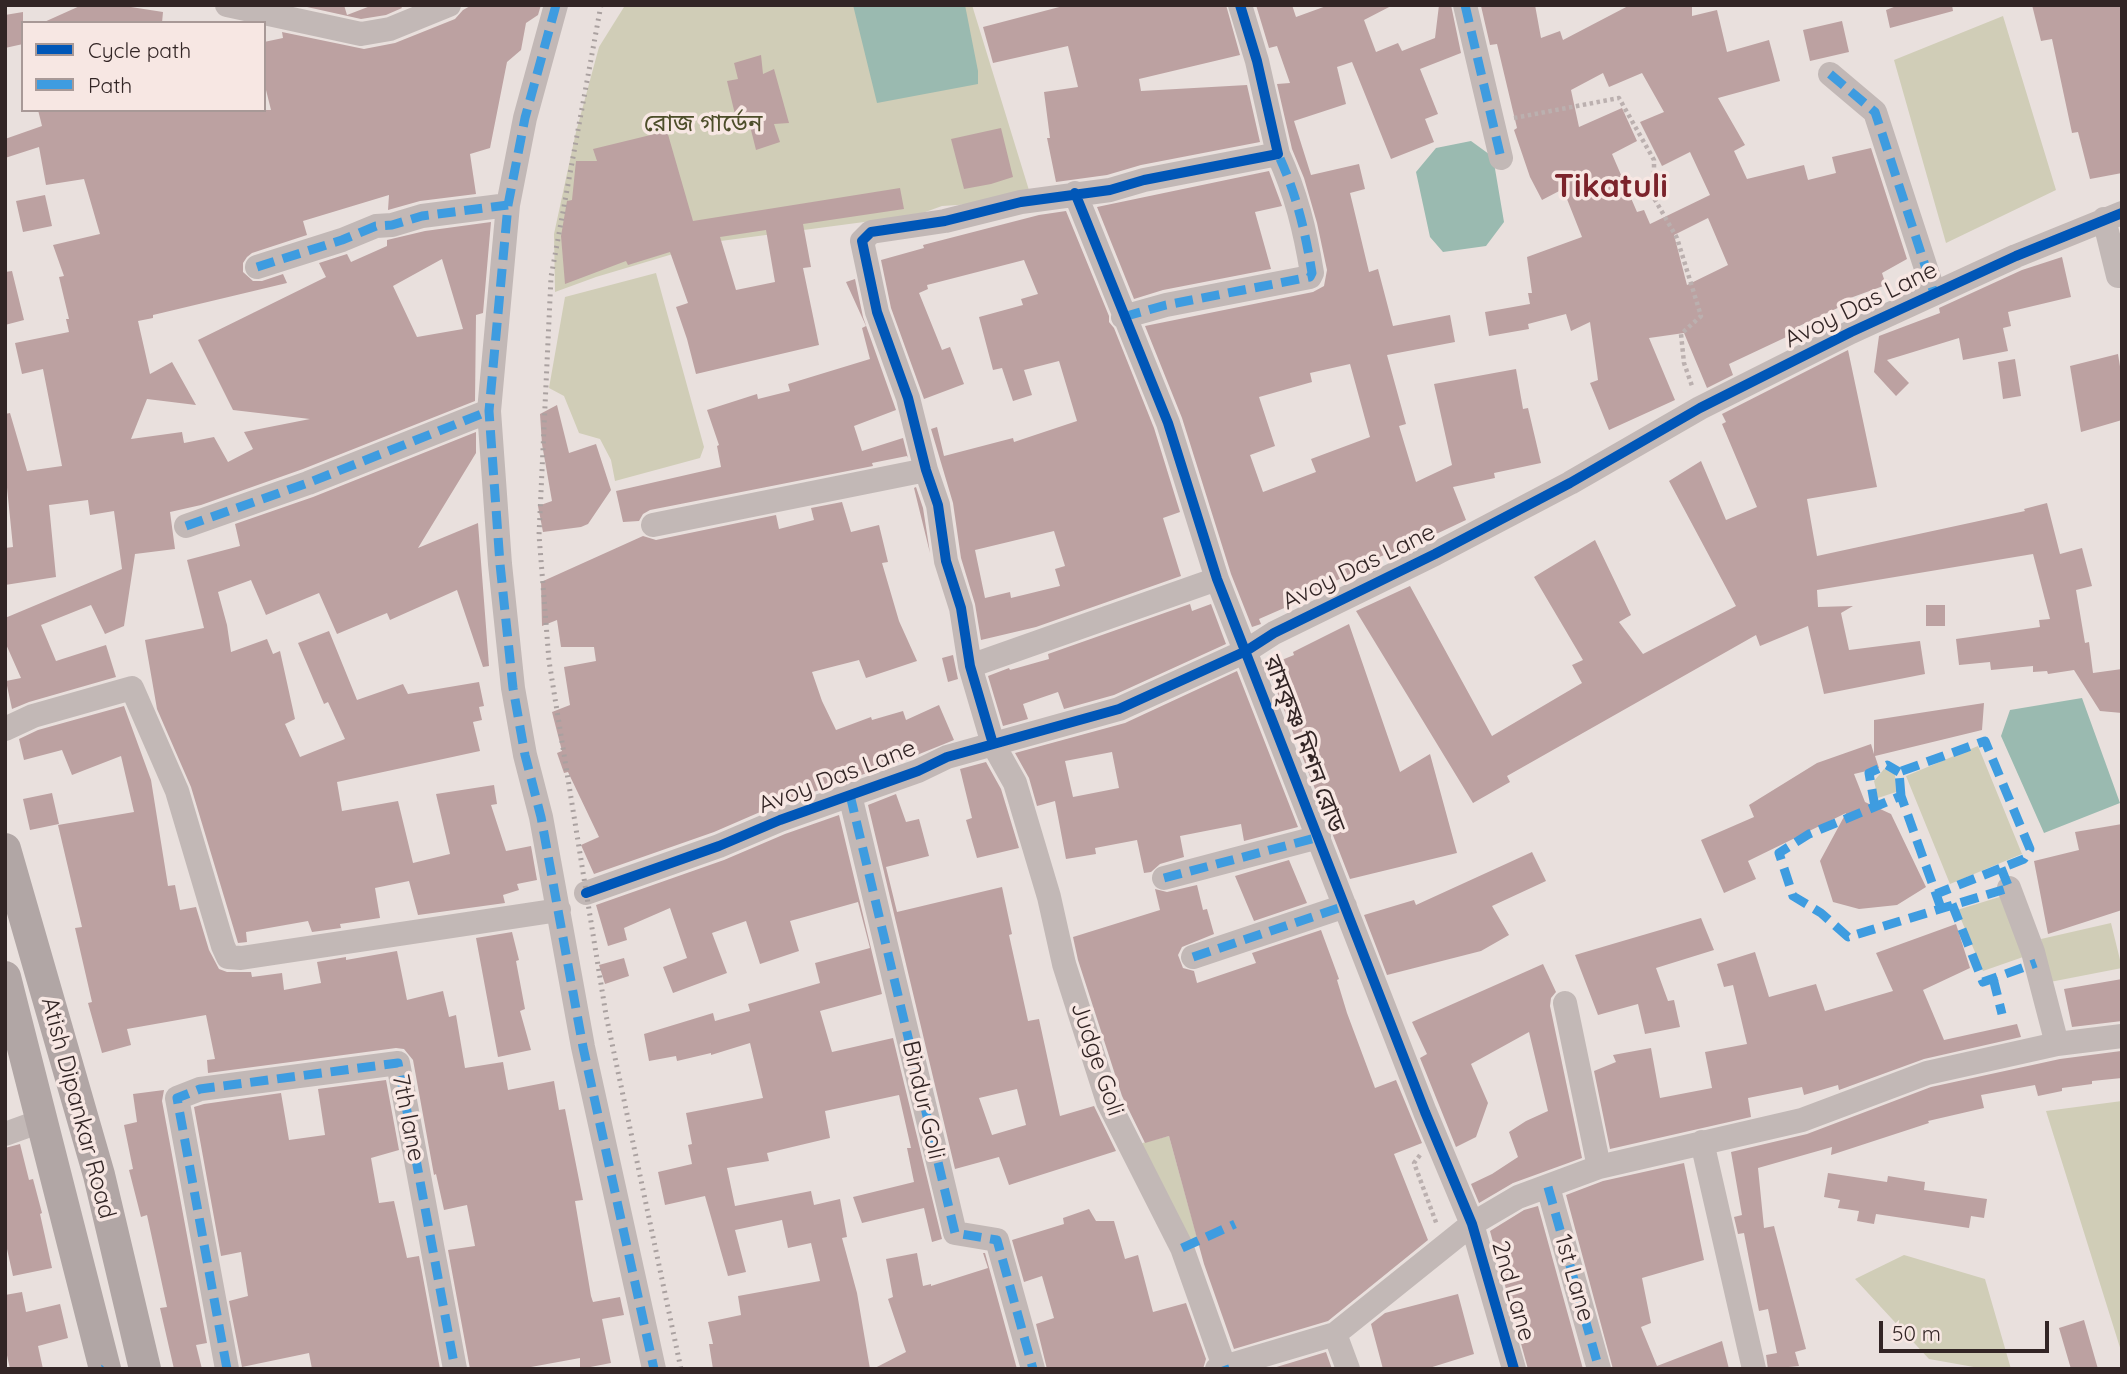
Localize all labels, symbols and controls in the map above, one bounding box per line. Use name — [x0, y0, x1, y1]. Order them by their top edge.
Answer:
legend — [21, 21, 266, 112]
text: Cycle path — [88, 37, 191, 63]
text: Path — [88, 72, 132, 98]
park label: রোজ গার্ডেন — [644, 110, 762, 138]
district label: Tikatuli — [1554, 168, 1668, 206]
street label: Avoy Das Lane — [1780, 256, 1942, 354]
street label: Avoy Das Lane — [1278, 518, 1440, 616]
street label: রামকৃষ্ণ মিশন রোড — [1257, 651, 1351, 837]
street label: Avoy Das Lane — [754, 734, 920, 820]
street label: Atish Dipankar Road — [35, 994, 121, 1222]
street label: Judge Goli — [1064, 998, 1130, 1120]
street label: Bindur Goli — [895, 1038, 951, 1162]
street label: 7th lane — [385, 1072, 431, 1164]
street label: 1st Lane — [1548, 1231, 1600, 1325]
street label: 2nd Lane — [1485, 1238, 1541, 1344]
scale bar — [1882, 1308, 2052, 1352]
text: 50 m — [1892, 1320, 1941, 1346]

